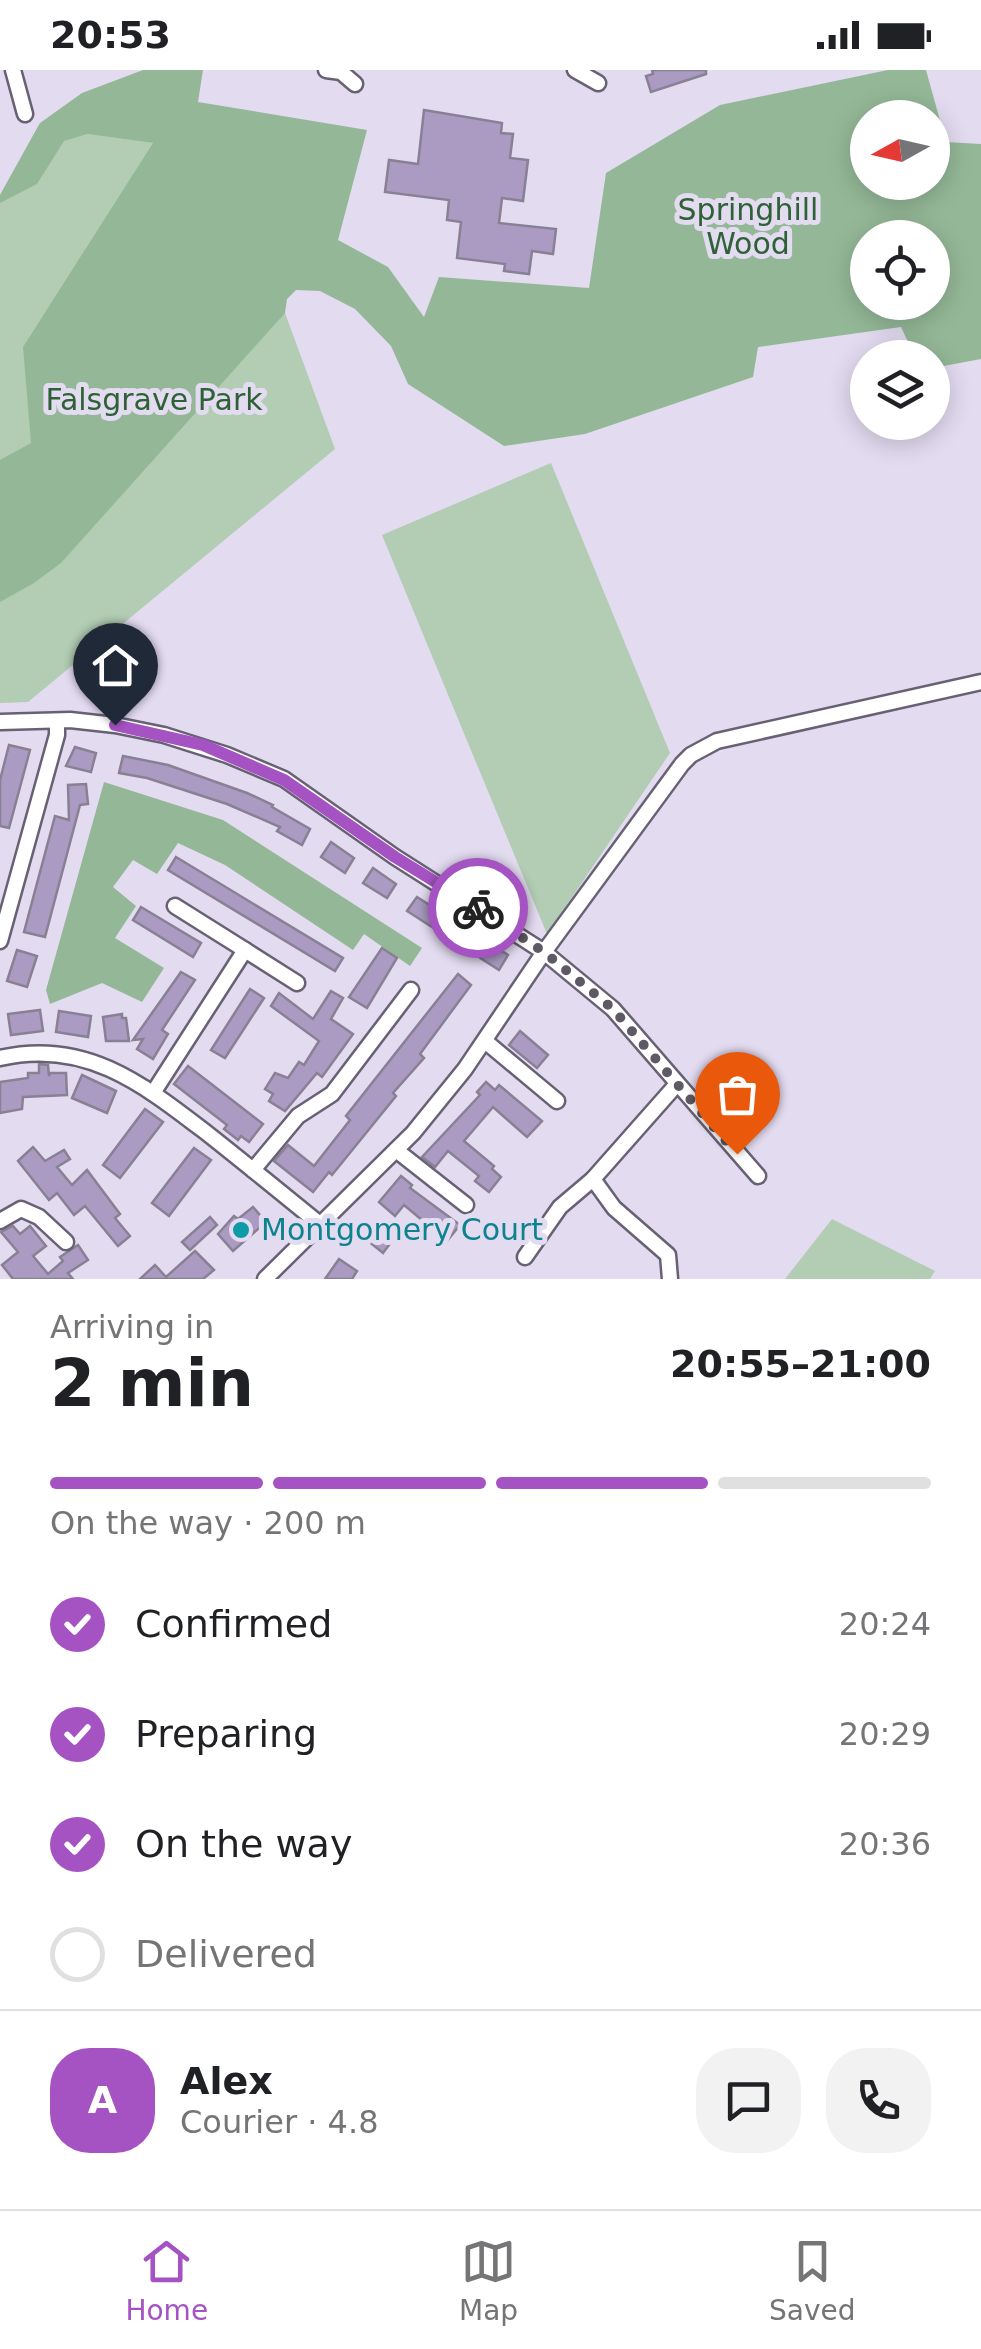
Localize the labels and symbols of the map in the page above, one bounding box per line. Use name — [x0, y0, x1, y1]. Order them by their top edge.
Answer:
north arrow — [850, 100, 950, 200]
park label: Springhill Wood — [678, 192, 818, 261]
park label: Falsgrave Park — [45, 382, 263, 417]
pin — [73, 623, 158, 726]
courier — [428, 858, 528, 958]
pin — [695, 1052, 780, 1155]
place label: Montgomery Court — [261, 1212, 543, 1247]
marker: Montgomery Court — [230, 1219, 252, 1241]

